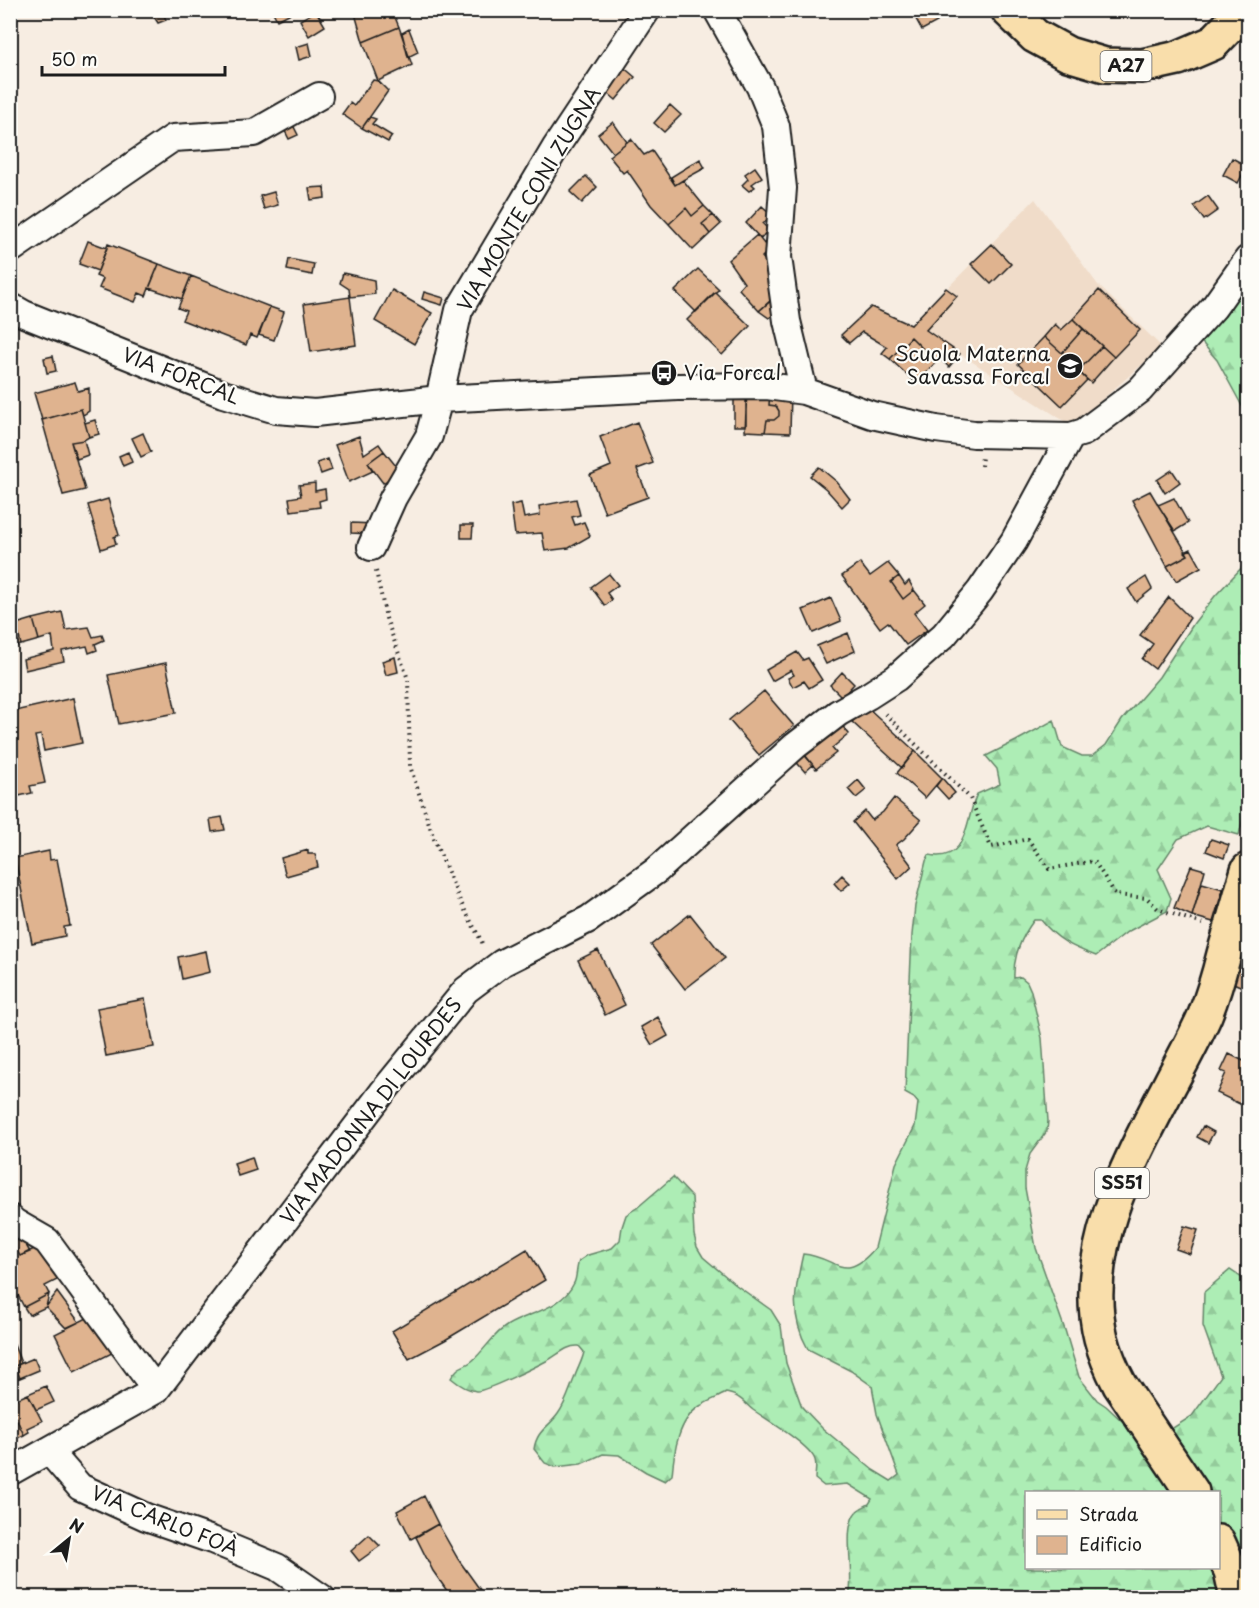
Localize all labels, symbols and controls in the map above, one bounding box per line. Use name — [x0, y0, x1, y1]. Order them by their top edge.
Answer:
scale bar — [42, 39, 225, 77]
text: 50 m — [51, 45, 98, 72]
road number: A27 — [1100, 51, 1152, 81]
street label: VIA MONTE CONI ZUGNA — [449, 80, 607, 317]
place label: Scuola Materna Savassa Forcal — [895, 338, 1050, 391]
street label: VIA FORCAL — [118, 339, 244, 411]
school or university icon: Scuola Materna Savassa Forcal — [1055, 351, 1085, 381]
place label: Via Forcal — [684, 357, 781, 387]
bus stop icon: Via Forcal — [649, 358, 679, 388]
street label: VIA MADONNA DI LOURDES — [272, 991, 468, 1230]
road number: SS51 — [1095, 1168, 1149, 1198]
street label: VIA CARLO FOÀ — [87, 1477, 244, 1563]
legend — [1025, 1491, 1220, 1569]
text: Strada — [1079, 1500, 1139, 1527]
north arrow — [39, 1509, 99, 1569]
text: N — [66, 1512, 88, 1539]
text: Edificio — [1079, 1530, 1142, 1557]

